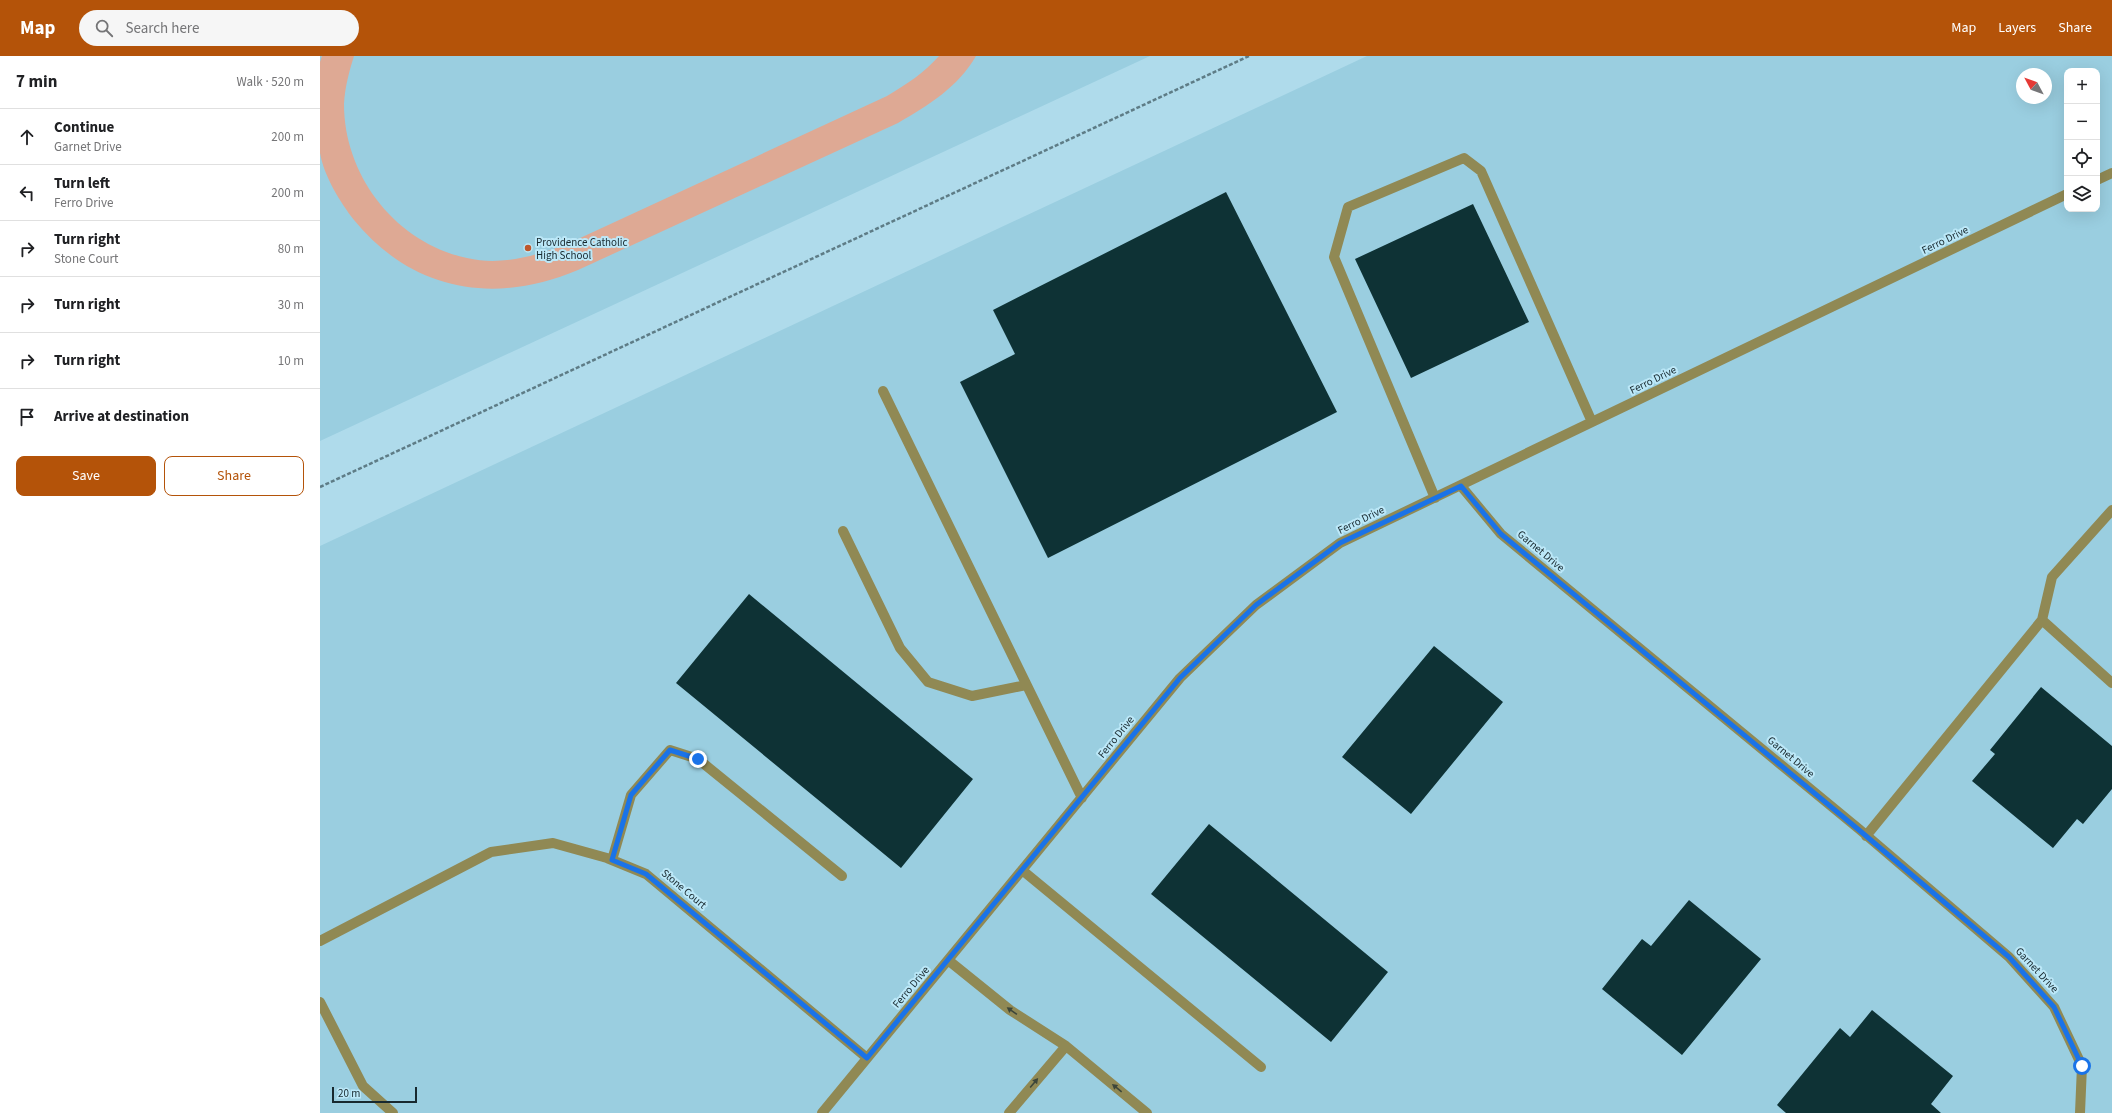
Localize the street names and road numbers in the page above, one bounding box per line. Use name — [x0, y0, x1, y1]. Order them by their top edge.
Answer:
street label: Ferro Drive — [1919, 222, 1971, 258]
street label: Ferro Drive — [1627, 362, 1679, 398]
street label: Ferro Drive — [1335, 502, 1387, 538]
street label: Garnet Drive — [1514, 527, 1568, 575]
street label: Ferro Drive — [1094, 712, 1138, 761]
street label: Garnet Drive — [1764, 733, 1818, 781]
street label: Stone Court — [658, 866, 710, 912]
street label: Garnet Drive — [2012, 944, 2062, 996]
street label: Ferro Drive — [889, 963, 933, 1011]

